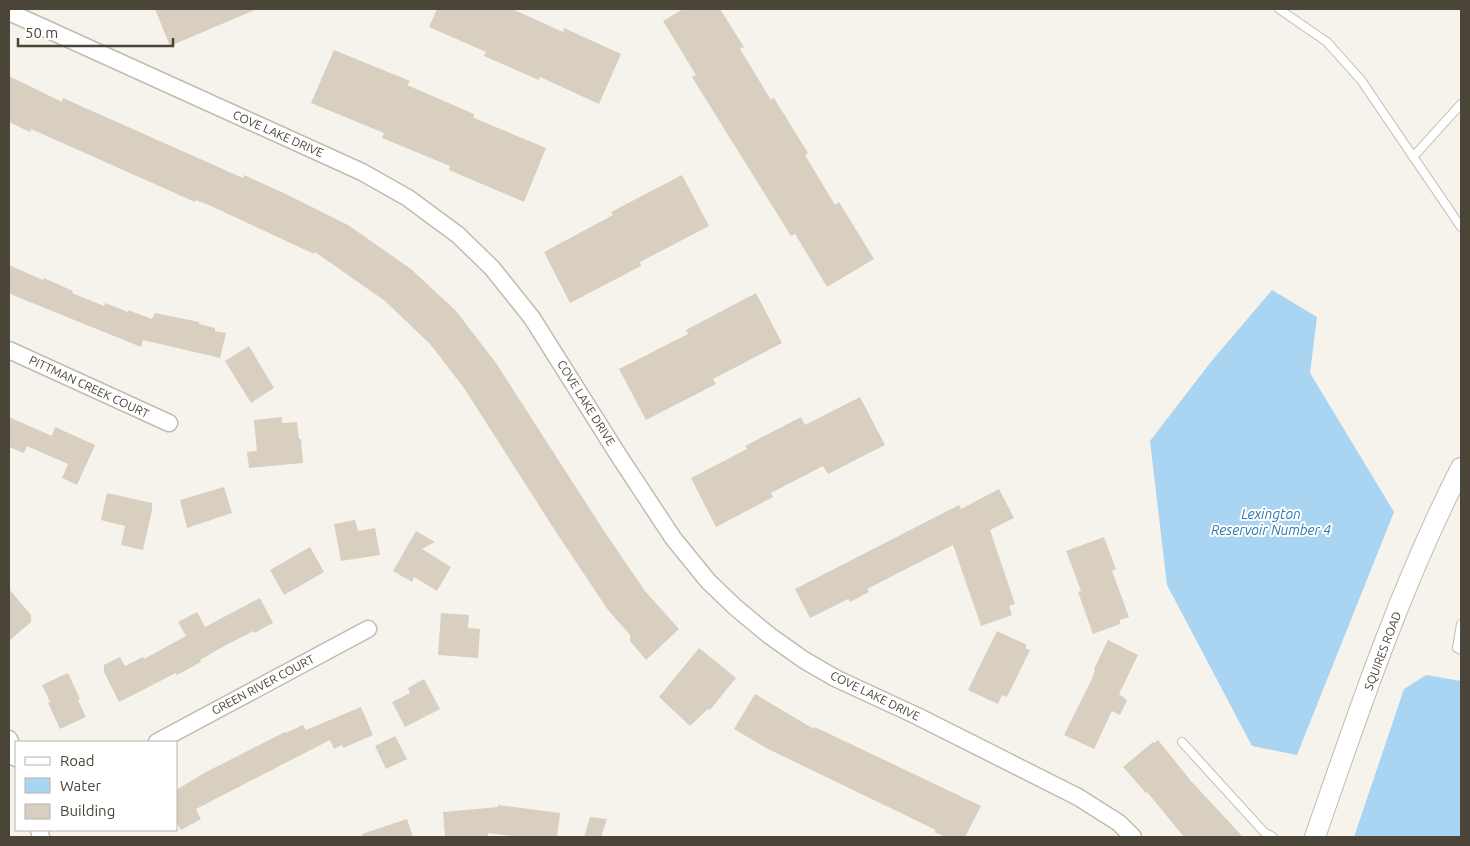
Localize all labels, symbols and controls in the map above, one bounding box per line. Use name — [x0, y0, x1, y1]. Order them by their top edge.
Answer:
scale bar — [18, 15, 172, 47]
text: 50 m — [25, 24, 58, 41]
street label: COVE LAKE DRIVE — [231, 108, 326, 160]
street label: PITTMAN CREEK COURT — [27, 353, 151, 420]
street label: COVE LAKE DRIVE — [555, 358, 618, 448]
water label: Lexington Reservoir Number 4 — [1211, 506, 1331, 538]
street label: SQUIRES ROAD — [1362, 610, 1403, 692]
street label: GREEN RIVER COURT — [209, 652, 317, 717]
street label: COVE LAKE DRIVE — [828, 668, 922, 723]
legend — [15, 741, 178, 831]
text: Road — [60, 752, 95, 769]
text: Water — [60, 777, 101, 794]
text: Building — [60, 802, 115, 819]

